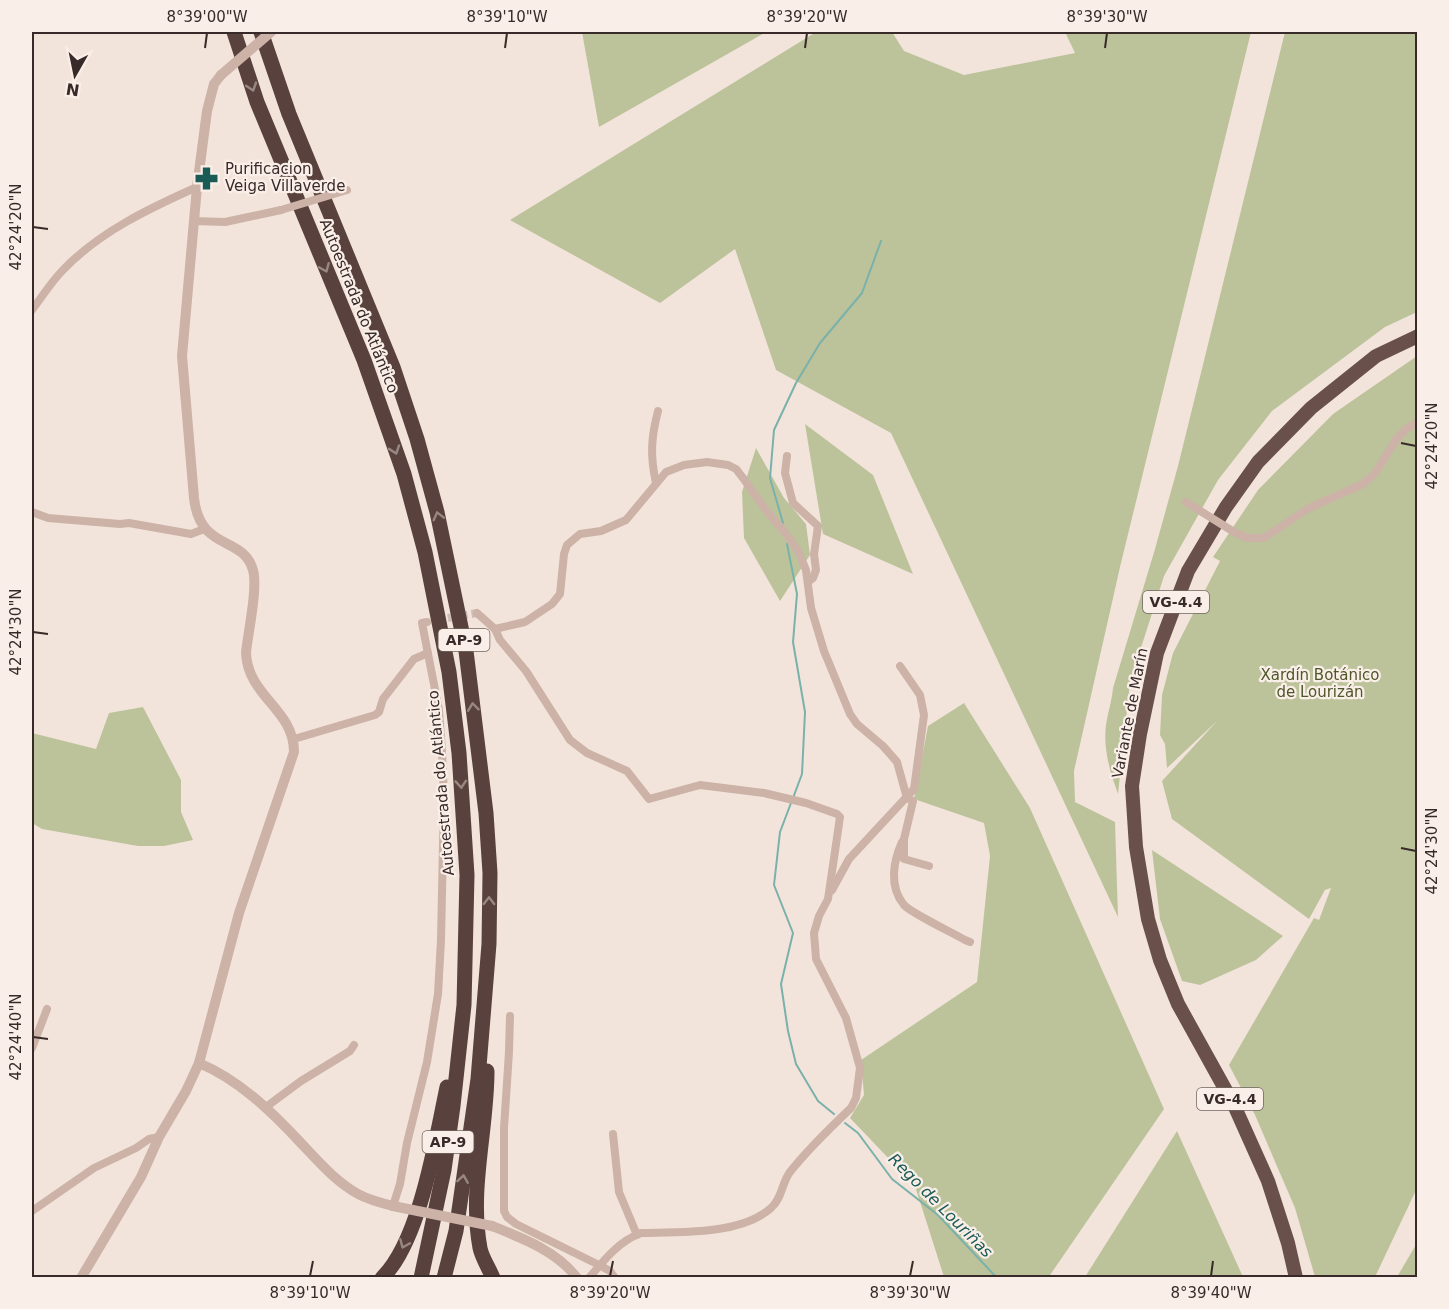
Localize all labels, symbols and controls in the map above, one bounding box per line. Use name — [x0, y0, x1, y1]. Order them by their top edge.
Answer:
text: 8°39'00"W — [166, 8, 248, 26]
text: 8°39'10"W — [466, 8, 548, 26]
text: 8°39'20"W — [766, 8, 848, 26]
text: 8°39'30"W — [1066, 8, 1148, 26]
north arrow — [45, 45, 105, 105]
text: N — [65, 79, 81, 100]
one-way arrow — [245, 81, 257, 92]
place label: Purificacion Veiga Villaverde — [225, 160, 345, 195]
pharmacy icon: Purificacion Veiga Villaverde — [194, 165, 220, 191]
text: 42°24'20"N — [7, 183, 25, 271]
street label: Autoestrada do Atlántico — [316, 216, 402, 396]
one-way arrow — [318, 262, 330, 273]
text: 42°24'20"N — [1423, 402, 1441, 490]
one-way arrow — [388, 444, 401, 455]
one-way arrow — [433, 511, 446, 521]
text: 42°24'30"N — [7, 588, 25, 676]
road number: VG-4.4 — [1143, 591, 1209, 613]
road number: AP-9 — [438, 629, 490, 651]
street label: Variante de Marín — [1109, 646, 1151, 780]
park label: Xardín Botánico de Lourizán — [1261, 666, 1379, 701]
street label: Autoestrada do Atlántico — [424, 689, 458, 877]
one-way arrow — [467, 703, 479, 712]
one-way arrow — [455, 780, 468, 789]
text: 42°24'30"N — [1423, 807, 1441, 895]
one-way arrow — [483, 897, 495, 906]
text: 42°24'40"N — [7, 993, 25, 1081]
road number: VG-4.4 — [1197, 1088, 1263, 1110]
road number: AP-9 — [422, 1131, 474, 1153]
water label: Rego de Louriñas — [885, 1149, 997, 1261]
one-way arrow — [457, 1174, 469, 1184]
one-way arrow — [400, 1238, 412, 1249]
text: 8°39'10"W — [269, 1284, 351, 1302]
text: 8°39'20"W — [569, 1284, 651, 1302]
text: 8°39'30"W — [869, 1284, 951, 1302]
text: 8°39'40"W — [1170, 1284, 1252, 1302]

